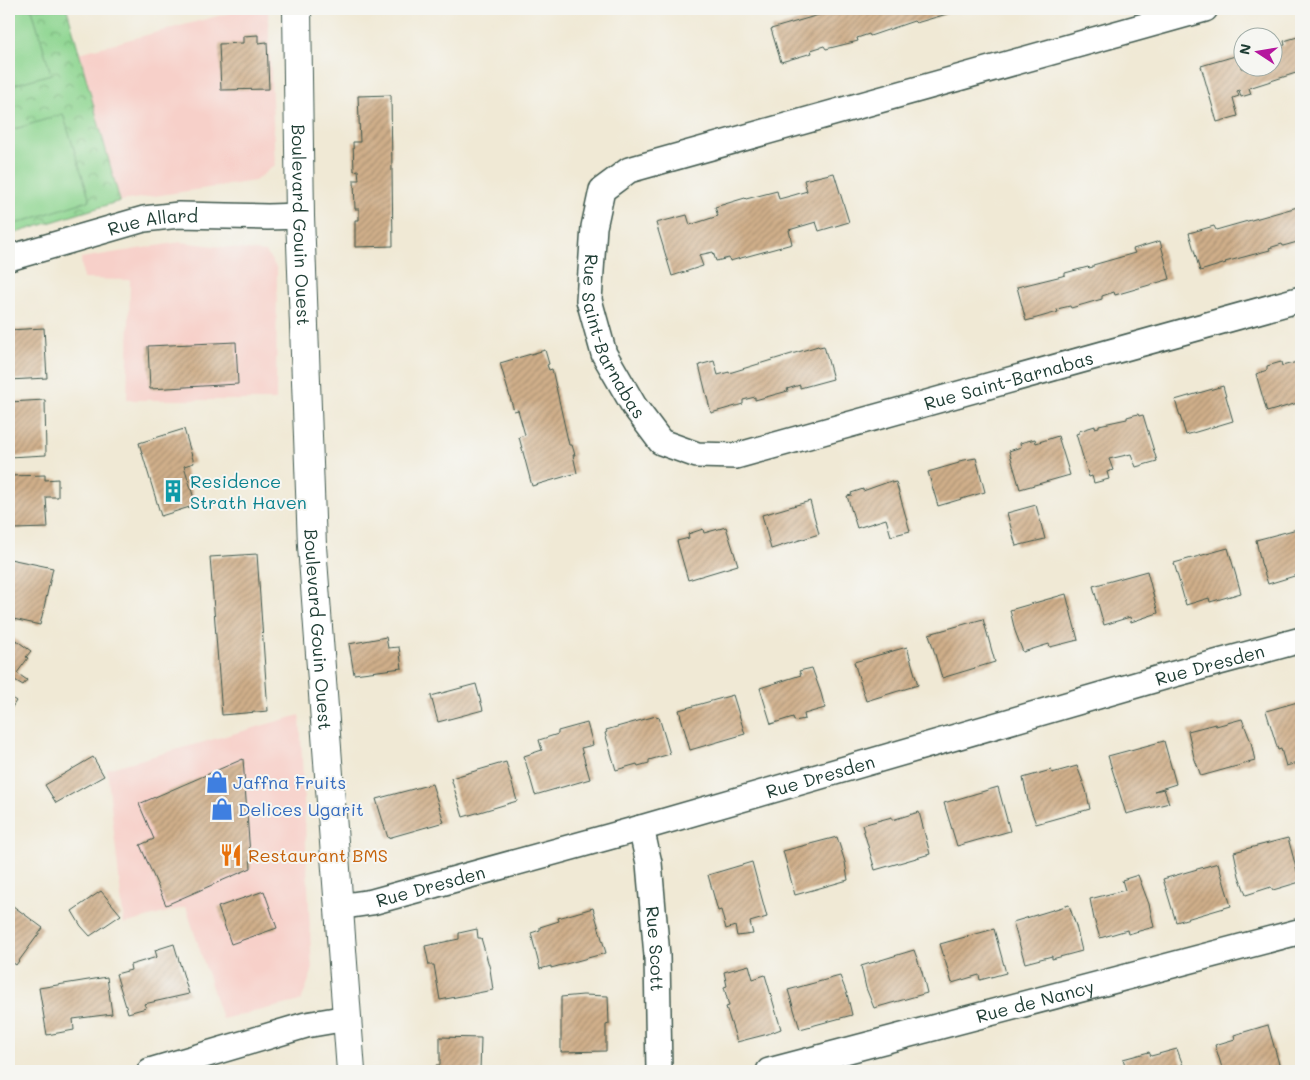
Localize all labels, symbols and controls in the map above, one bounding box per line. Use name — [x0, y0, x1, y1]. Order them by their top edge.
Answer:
north arrow — [1232, 28, 1282, 78]
text: N — [1234, 42, 1255, 56]
street label: Boulevard Gouin Ouest — [287, 124, 316, 326]
street label: Rue Allard — [105, 203, 198, 241]
street label: Rue Saint-Barnabas — [577, 253, 651, 423]
street label: Rue Saint-Barnabas — [921, 345, 1096, 415]
place label: Residence Strath Haven — [190, 469, 307, 514]
building icon: Residence Strath Haven — [160, 478, 186, 504]
street label: Boulevard Gouin Ouest — [299, 529, 338, 731]
street label: Rue Dresden — [1152, 638, 1267, 691]
street label: Rue Dresden — [763, 749, 878, 803]
shop icon: Jaffna Fruits — [204, 769, 230, 795]
place label: Jaffna Fruits — [233, 770, 346, 794]
shop icon: Delices Ugarit — [209, 796, 235, 822]
place label: Delices Ugarit — [238, 797, 364, 821]
restaurant icon: Restaurant BMS — [218, 842, 244, 868]
place label: Restaurant BMS — [248, 843, 388, 867]
street label: Rue Dresden — [373, 859, 488, 912]
street label: Rue Scott — [641, 905, 670, 992]
street label: Rue de Nancy — [973, 974, 1097, 1028]

